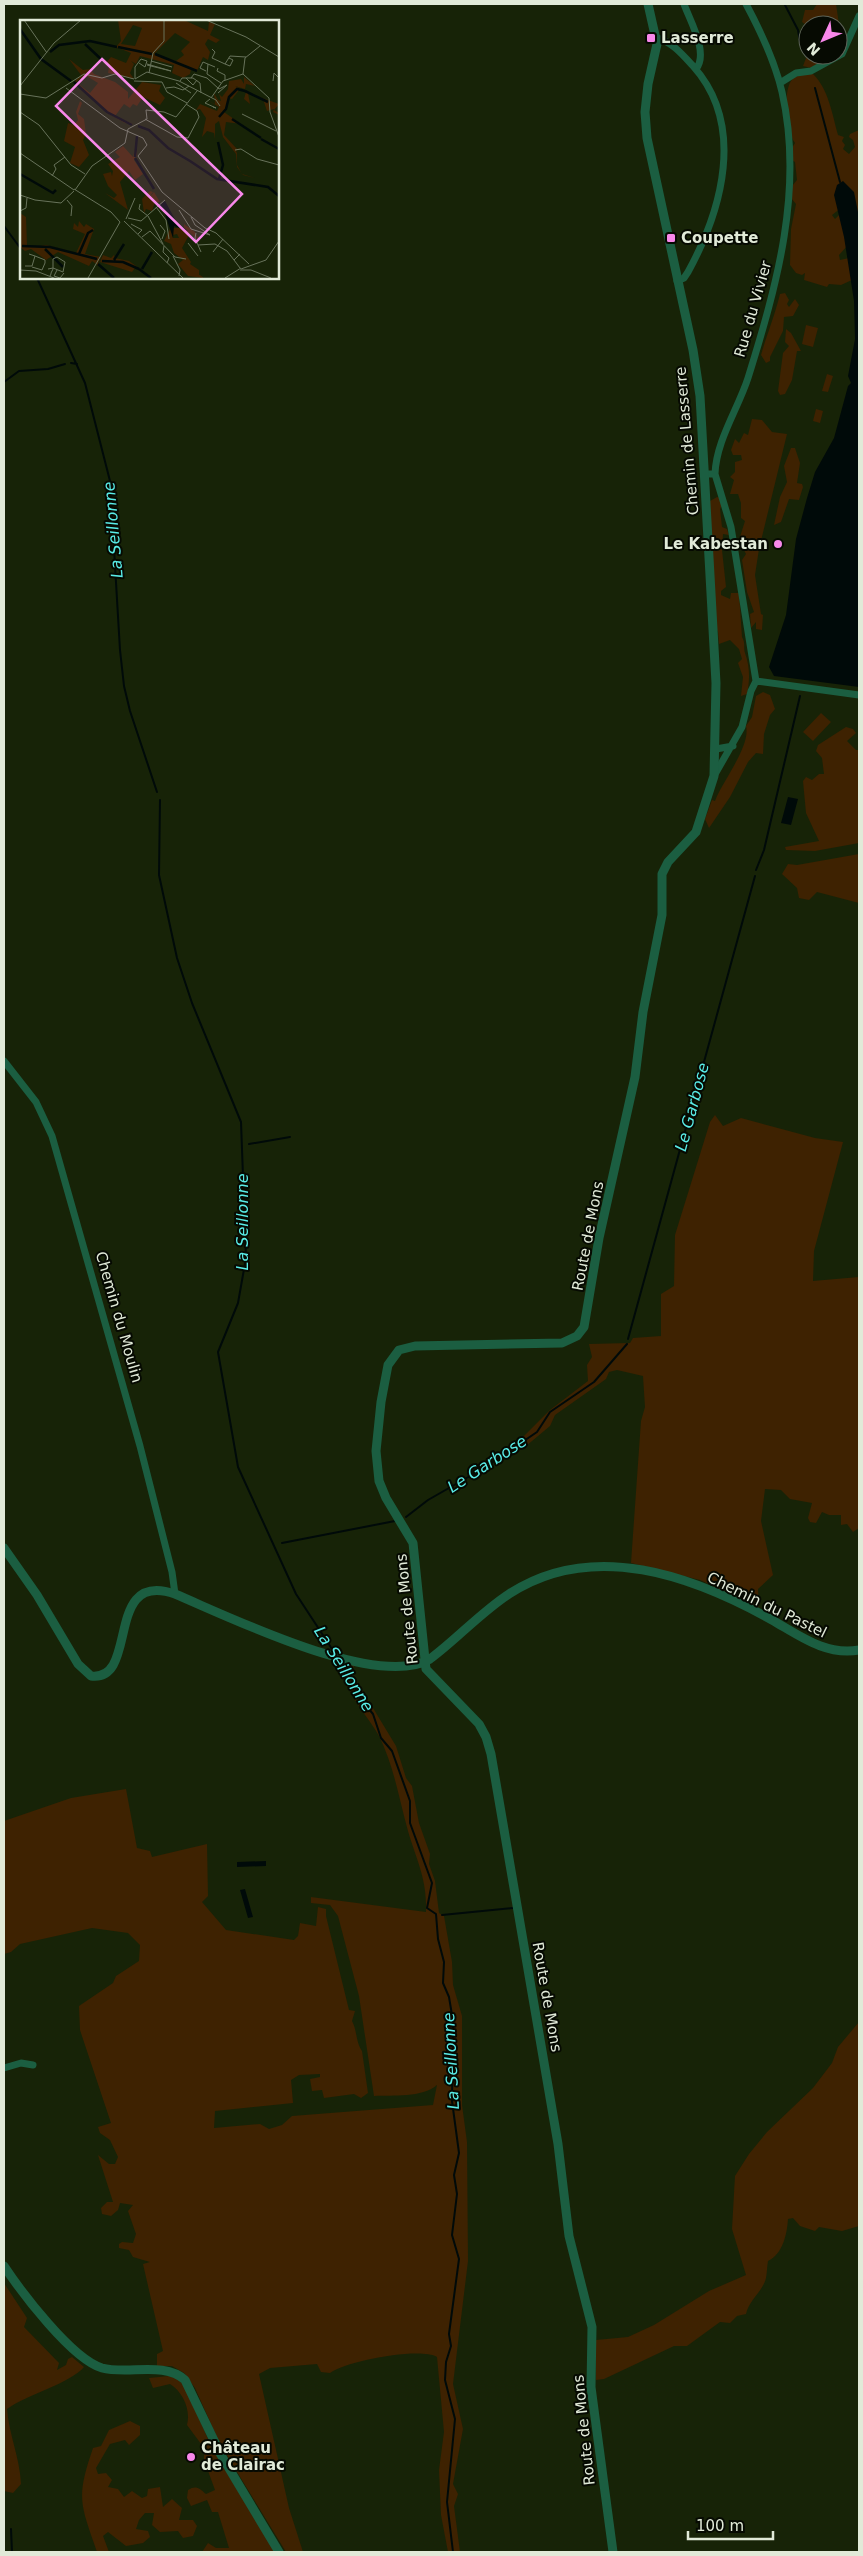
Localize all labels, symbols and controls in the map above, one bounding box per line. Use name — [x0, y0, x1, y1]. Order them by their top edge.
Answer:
north arrow — [798, 15, 848, 65]
inset map — [20, 20, 279, 279]
place label: Lasserre — [661, 29, 734, 47]
marker: Lasserre — [645, 32, 657, 44]
text: N — [804, 39, 823, 59]
place label: Coupette — [681, 229, 758, 247]
marker: Coupette — [665, 232, 677, 244]
street label: Rue du Vivier — [731, 258, 776, 359]
street label: Chemin de Lasserre — [672, 366, 702, 516]
water label: La Seillonne — [99, 481, 127, 579]
place label: Le Kabestan — [663, 535, 768, 553]
marker: Le Kabestan — [772, 538, 784, 550]
water label: Le Garbose — [671, 1061, 713, 1153]
water label: La Seillonne — [233, 1173, 252, 1271]
street label: Route de Mons — [569, 1179, 607, 1292]
street label: Chemin du Moulin — [92, 1249, 146, 1385]
water label: Le Garbose — [444, 1431, 530, 1497]
street label: Route de Mons — [392, 1553, 422, 1665]
street label: Chemin du Pastel — [704, 1568, 830, 1642]
water label: La Seillonne — [310, 1623, 378, 1715]
street label: Route de Mons — [528, 1941, 566, 2054]
water label: La Seillonne — [439, 2012, 463, 2110]
street label: Route de Mons — [569, 2374, 599, 2486]
place label: Château de Clairac — [201, 2439, 285, 2474]
marker: Château de Clairac — [185, 2451, 197, 2463]
scale bar — [688, 2508, 773, 2540]
text: 100 m — [696, 2517, 744, 2535]

